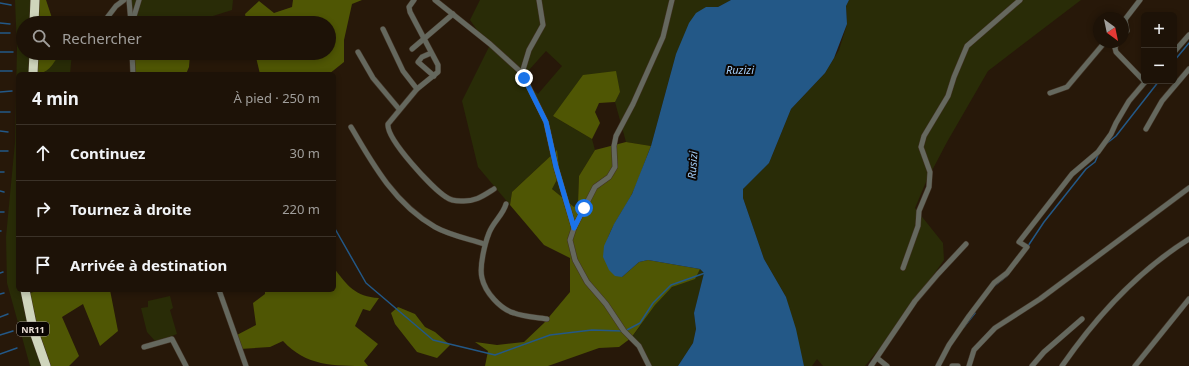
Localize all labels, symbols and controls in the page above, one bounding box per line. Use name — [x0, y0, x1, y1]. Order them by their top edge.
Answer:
north arrow — [1093, 12, 1129, 48]
map controls — [1141, 12, 1177, 84]
button: + — [1141, 12, 1177, 48]
search box — [16, 16, 336, 60]
icon: search — [30, 27, 52, 49]
text: Rechercher — [62, 28, 142, 48]
button: − — [1141, 48, 1177, 84]
water label: Ruzizi — [726, 62, 754, 77]
route end — [515, 69, 533, 87]
text: 4 min — [32, 87, 79, 110]
text: À pied · 250 m — [234, 89, 320, 107]
icon: ahead — [32, 142, 54, 164]
text: Continuez — [70, 143, 145, 163]
text: 30 m — [290, 144, 320, 162]
water label: Rusizi — [684, 150, 700, 179]
icon: right — [32, 198, 54, 220]
text: Tournez à droite — [70, 199, 191, 219]
route start — [575, 199, 593, 217]
text: 220 m — [282, 200, 320, 218]
icon: arrive — [32, 254, 54, 276]
text: Arrivée à destination — [70, 255, 227, 275]
road number: NR11 — [17, 322, 49, 336]

